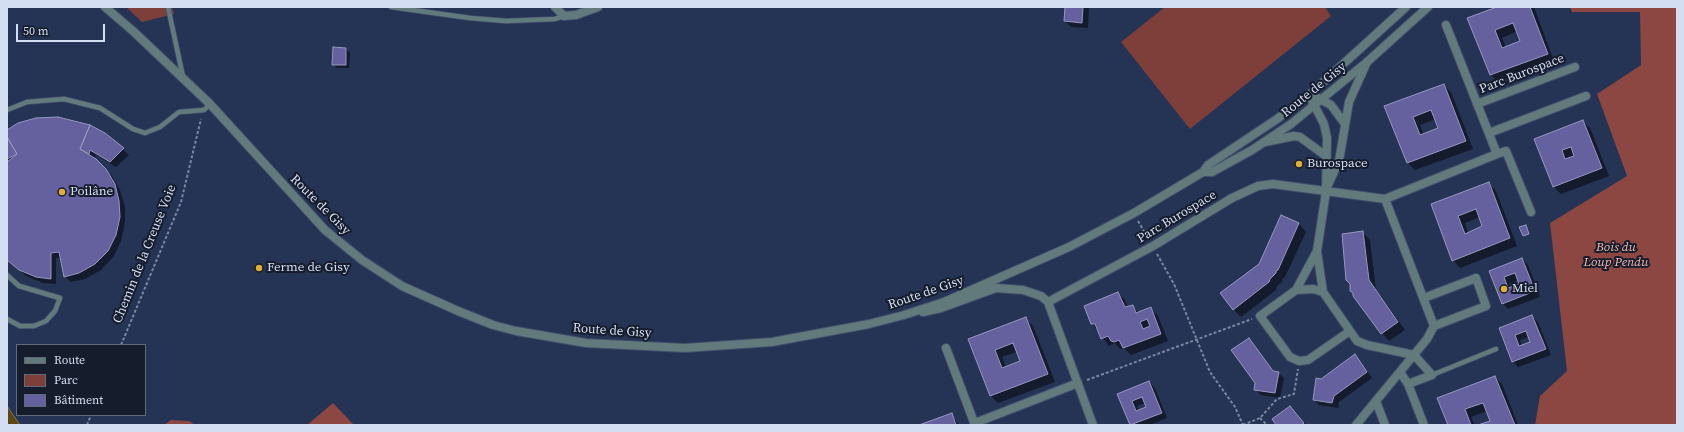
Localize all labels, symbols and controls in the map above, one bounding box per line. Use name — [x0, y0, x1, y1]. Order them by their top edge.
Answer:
scale bar — [18, 16, 107, 42]
text: 50 m — [23, 23, 49, 39]
street label: Parc Burospace — [1477, 51, 1567, 97]
street label: Route de Gisy — [1278, 59, 1350, 121]
place label: Burospace — [1307, 156, 1368, 172]
marker: Burospace — [1294, 159, 1304, 169]
street label: Route de Gisy — [287, 172, 353, 238]
street label: Chemin de la Creuse Voie — [110, 182, 180, 326]
place label: Poilâne — [70, 184, 113, 200]
marker: Poilâne — [57, 187, 67, 197]
street label: Parc Burospace — [1135, 187, 1219, 247]
park label: Bois du Loup Pendu — [1584, 240, 1648, 271]
place label: Ferme de Gisy — [267, 260, 350, 276]
marker: Ferme de Gisy — [254, 263, 264, 273]
street label: Route de Gisy — [886, 273, 966, 313]
place label: Miel — [1512, 281, 1538, 297]
marker: Miel — [1499, 284, 1509, 294]
street label: Route de Gisy — [572, 320, 652, 342]
legend — [16, 344, 146, 416]
text: Route — [54, 352, 85, 368]
text: Parc — [54, 372, 78, 388]
text: Bâtiment — [54, 392, 103, 408]

